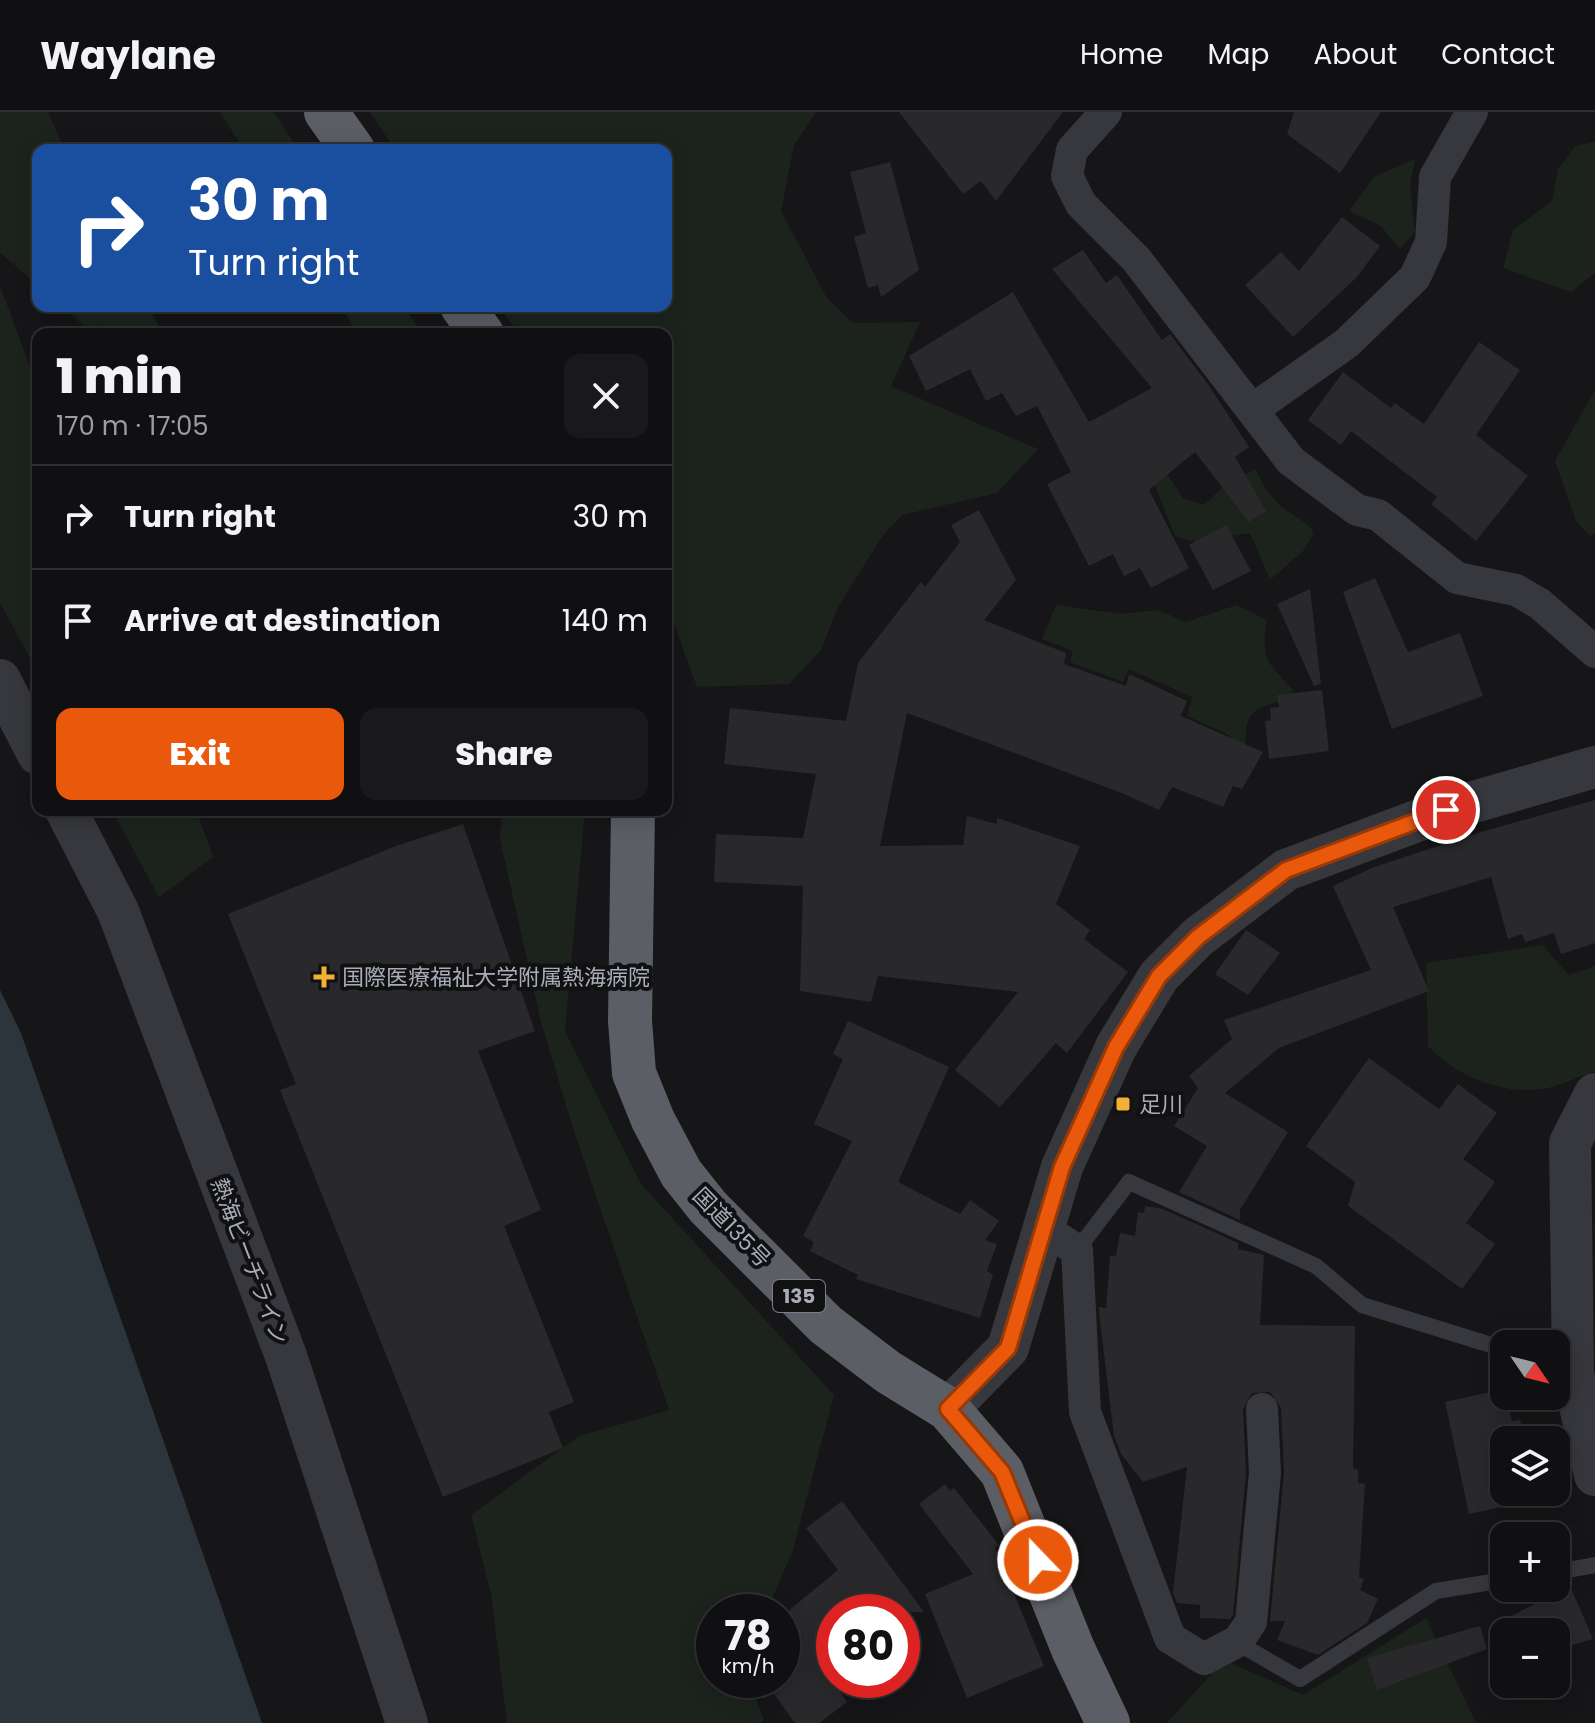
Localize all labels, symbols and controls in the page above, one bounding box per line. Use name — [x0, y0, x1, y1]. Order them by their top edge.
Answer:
text: Waylane — [40, 29, 216, 82]
text: Home — [1080, 35, 1163, 74]
text: Map — [1207, 35, 1269, 74]
text: About — [1313, 35, 1397, 74]
text: Contact — [1441, 35, 1555, 74]
text: 30 m — [188, 161, 330, 240]
icon: right — [56, 176, 160, 280]
text: Turn right — [188, 237, 359, 288]
text: 1 min — [56, 343, 183, 410]
button: close — [564, 354, 648, 438]
text: 170 m · 17:05 — [56, 408, 209, 444]
icon: right — [56, 495, 100, 539]
text: Turn right — [124, 495, 276, 538]
text: 30 m — [573, 495, 648, 538]
icon: arrive — [56, 599, 100, 643]
text: Arrive at destination — [124, 599, 441, 642]
text: 140 m — [562, 599, 648, 642]
button: Exit — [56, 708, 344, 800]
button: Share — [360, 708, 648, 800]
pin — [1412, 776, 1480, 844]
icon: arrive — [1424, 788, 1468, 832]
place label: 国際医療福祉大学附属熱海病院 — [342, 962, 650, 993]
marker: 国際医療福祉大学附属熱海病院 — [313, 966, 335, 988]
place label: 足川 — [1139, 1089, 1183, 1120]
marker: 足川 — [1114, 1095, 1132, 1113]
street label: 熱海ビーチライン — [204, 1173, 296, 1349]
street label: 国道135号 — [686, 1181, 777, 1274]
road number: 135 — [773, 1280, 825, 1312]
north arrow — [1490, 1330, 1570, 1410]
map controls — [1490, 1330, 1570, 1698]
button: layers — [1490, 1426, 1570, 1506]
position arrow — [996, 1518, 1080, 1602]
button: + — [1490, 1522, 1570, 1602]
speed limit sign: 80 — [816, 1594, 920, 1698]
text: 78 — [724, 1608, 772, 1664]
button: − — [1490, 1618, 1570, 1698]
text: km/h — [721, 1652, 775, 1680]

